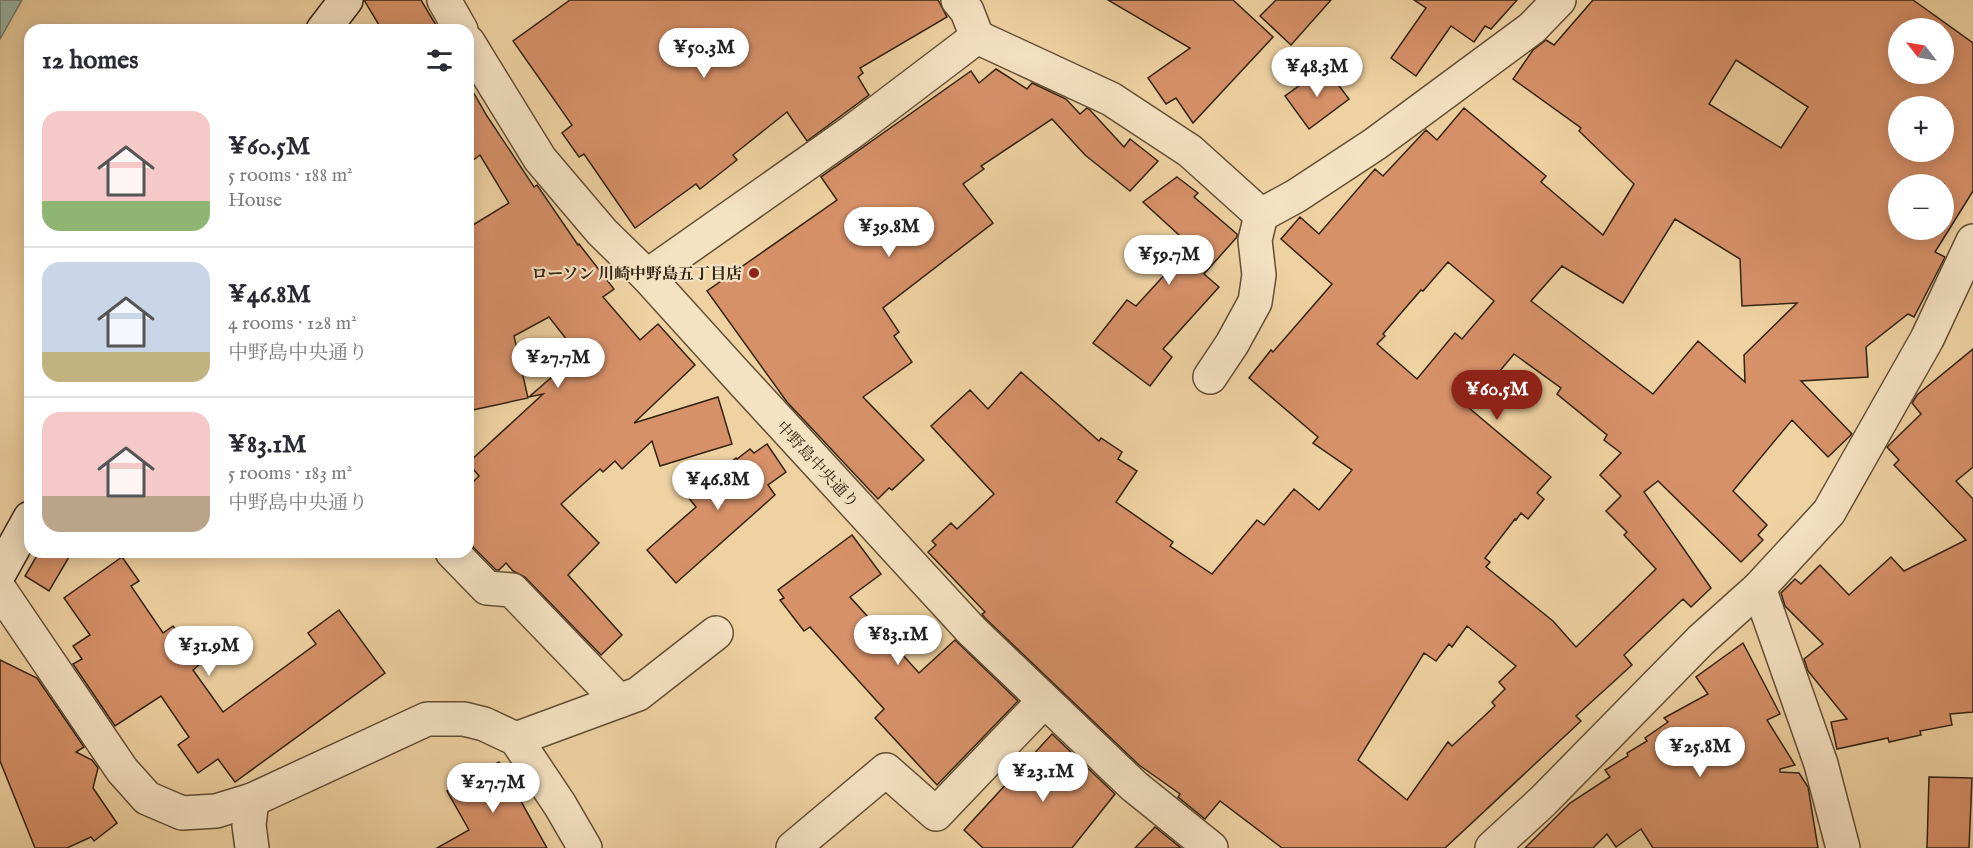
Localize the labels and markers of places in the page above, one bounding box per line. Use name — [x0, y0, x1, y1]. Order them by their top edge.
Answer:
pin: ¥50.3M — [655, 28, 753, 79]
pin: ¥48.3M — [1268, 47, 1366, 98]
pin: ¥39.8M — [840, 207, 938, 258]
pin: ¥59.7M — [1120, 235, 1218, 286]
place label: ローソン 川崎中野島五丁目店 — [531, 265, 742, 285]
marker: ローソン 川崎中野島五丁目店 — [747, 266, 761, 280]
pin: ¥27.7M — [509, 338, 607, 389]
pin: ¥60.5M — [1448, 370, 1546, 421]
pin: ¥46.8M — [669, 460, 767, 511]
pin: ¥83.1M — [849, 615, 947, 666]
pin: ¥31.9M — [160, 626, 258, 677]
pin: ¥25.8M — [1651, 727, 1749, 778]
pin: ¥23.1M — [994, 752, 1092, 803]
pin: ¥27.7M — [444, 763, 542, 814]

